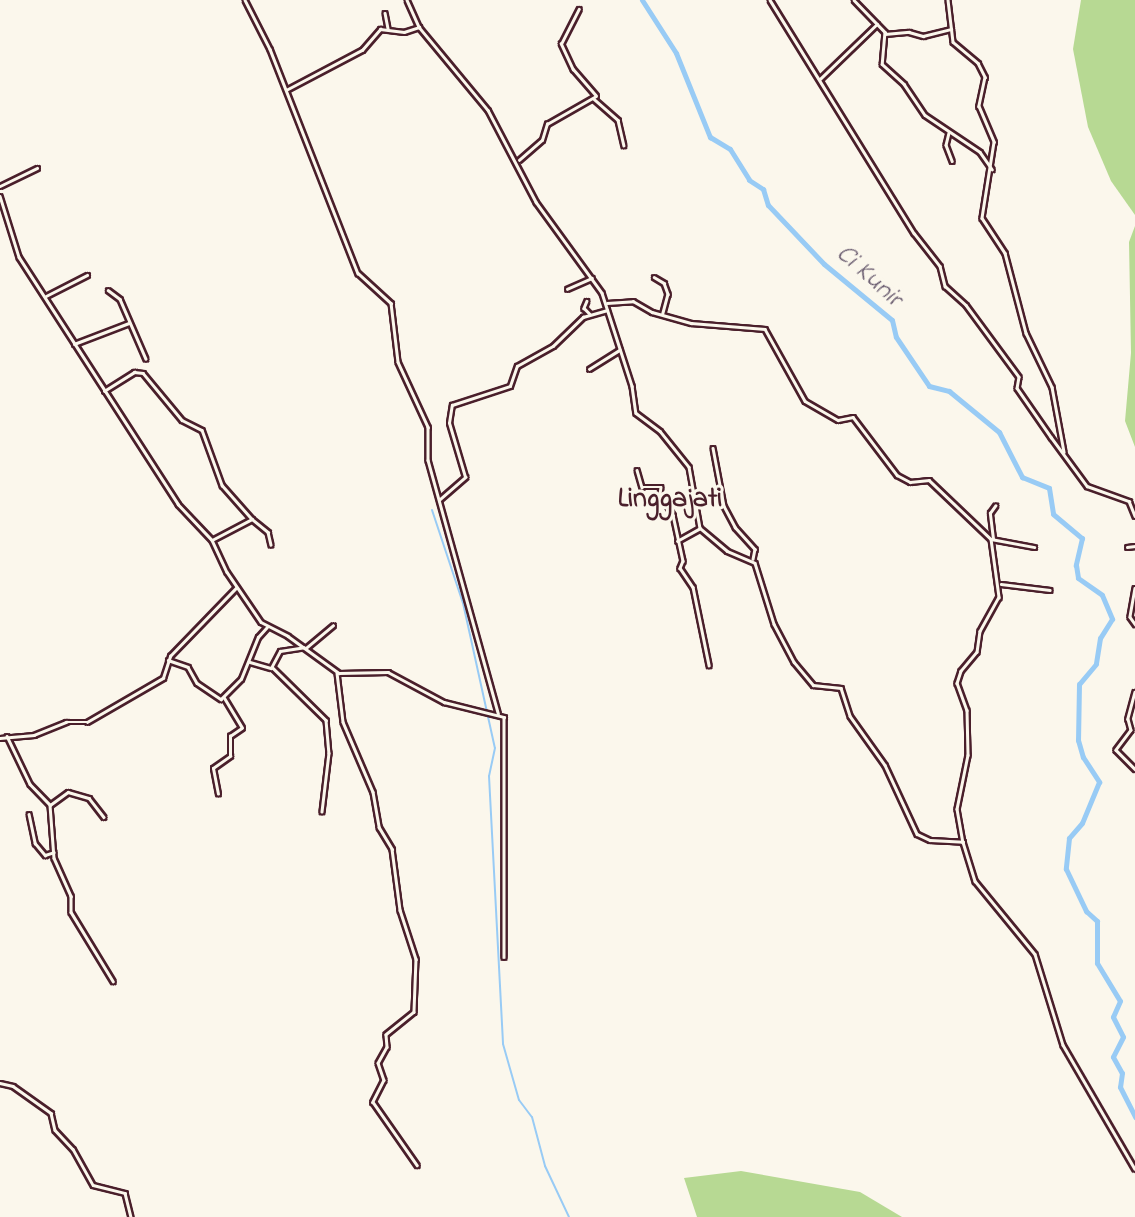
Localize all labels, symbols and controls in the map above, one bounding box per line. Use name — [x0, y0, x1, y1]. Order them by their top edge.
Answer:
water label: Ci Kunir — [828, 239, 908, 315]
district label: Linggajati — [618, 483, 722, 517]

